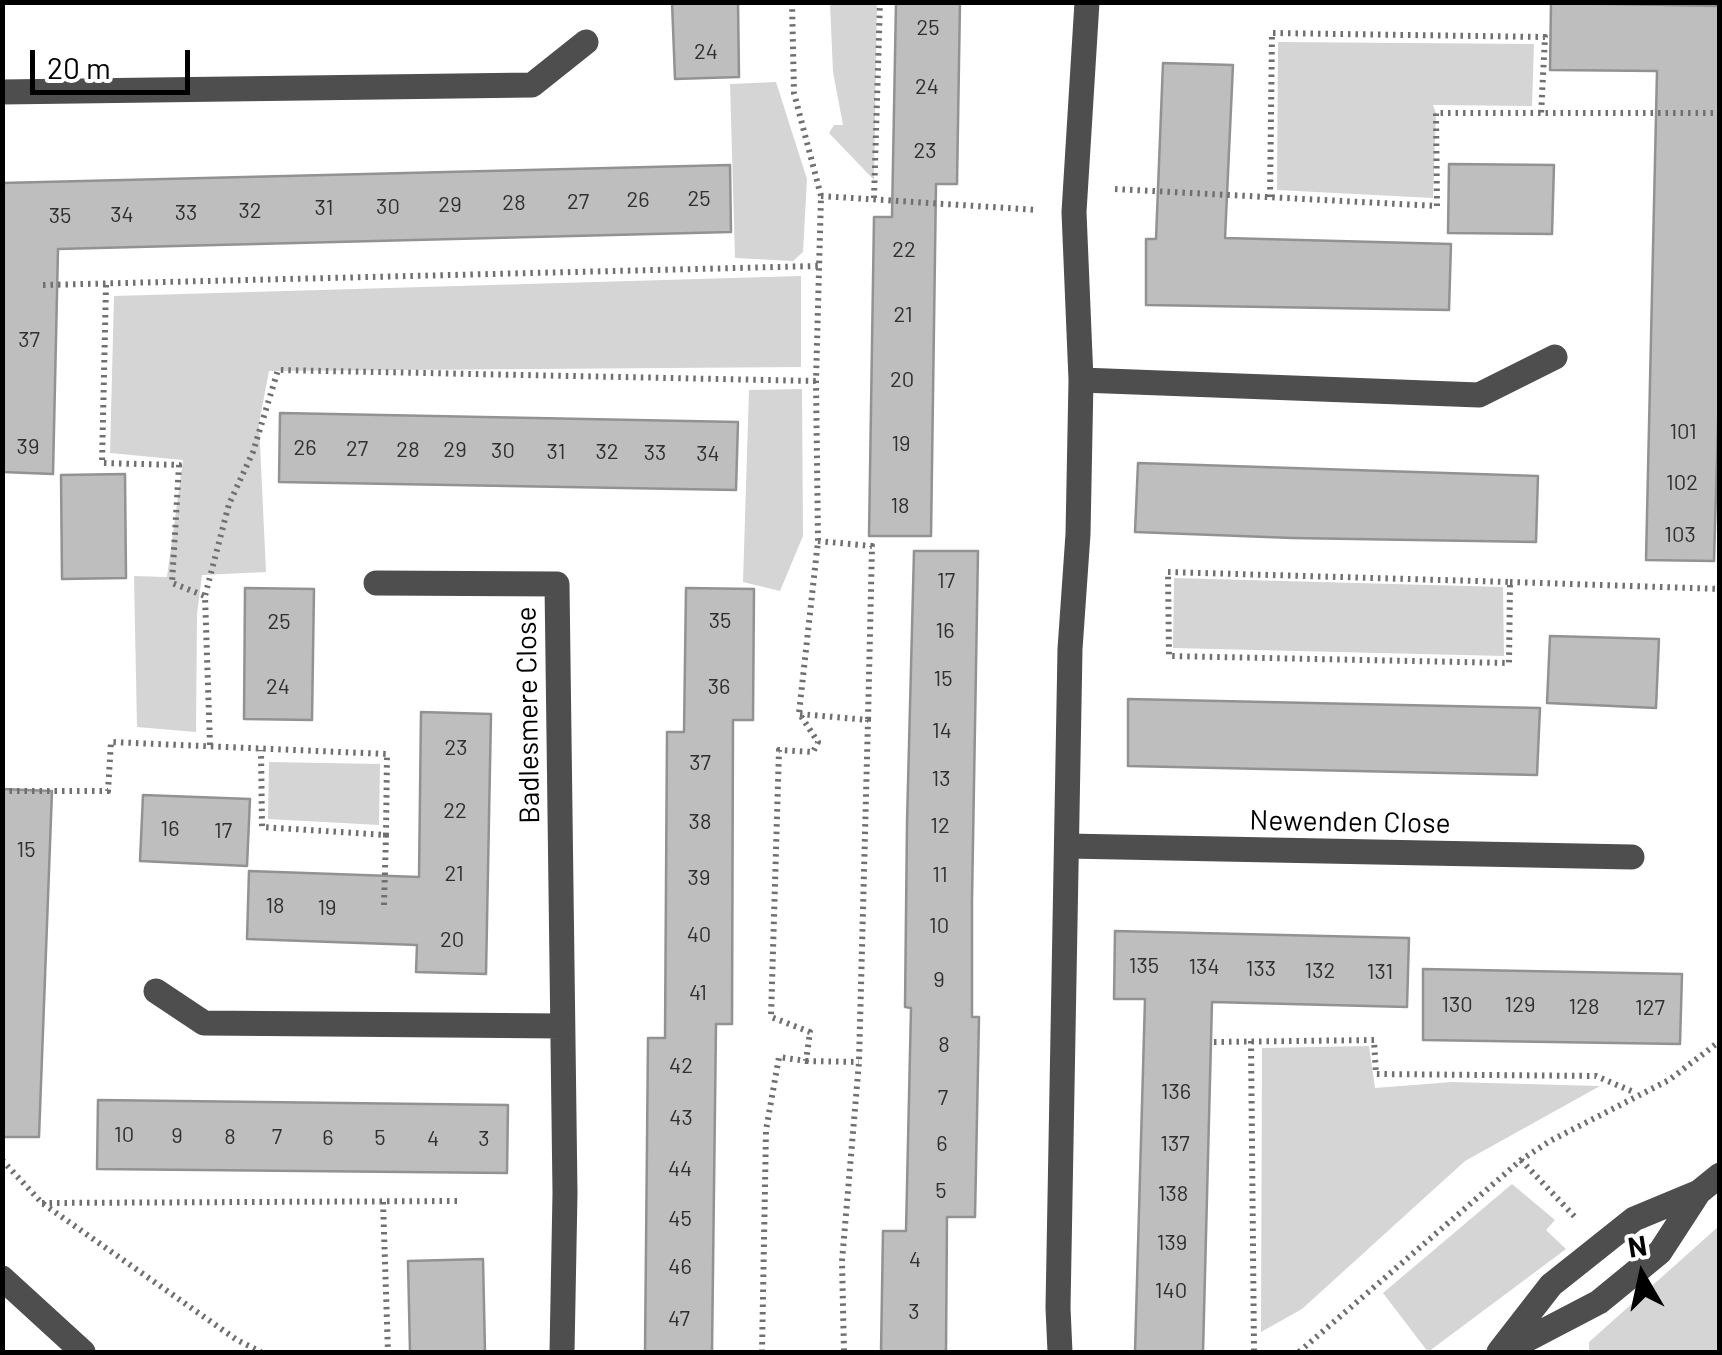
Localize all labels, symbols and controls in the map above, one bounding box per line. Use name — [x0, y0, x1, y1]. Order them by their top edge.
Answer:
house number: 25 — [916, 15, 940, 41]
scale bar — [35, 30, 195, 92]
house number: 24 — [694, 39, 718, 65]
text: 20 m — [47, 49, 111, 85]
house number: 24 — [915, 74, 939, 100]
house number: 23 — [914, 138, 936, 164]
house number: 25 — [687, 186, 711, 212]
house number: 26 — [626, 187, 650, 213]
house number: 27 — [567, 189, 589, 215]
house number: 28 — [502, 190, 526, 216]
house number: 29 — [438, 192, 462, 218]
house number: 30 — [376, 194, 400, 220]
house number: 31 — [315, 195, 333, 221]
house number: 32 — [238, 198, 262, 224]
house number: 33 — [175, 200, 197, 226]
house number: 34 — [110, 202, 134, 228]
house number: 35 — [49, 203, 71, 229]
house number: 22 — [892, 237, 916, 263]
house number: 21 — [893, 302, 913, 328]
house number: 37 — [18, 327, 40, 353]
house number: 20 — [890, 367, 914, 393]
house number: 101 — [1669, 419, 1697, 445]
house number: 19 — [891, 431, 911, 457]
house number: 39 — [17, 434, 39, 460]
house number: 26 — [293, 435, 317, 461]
house number: 27 — [346, 436, 368, 462]
house number: 28 — [396, 437, 420, 463]
house number: 29 — [443, 437, 467, 463]
house number: 30 — [491, 438, 515, 464]
house number: 31 — [547, 439, 565, 465]
house number: 32 — [595, 439, 619, 465]
house number: 33 — [644, 440, 666, 466]
house number: 34 — [696, 441, 720, 467]
house number: 102 — [1666, 470, 1698, 496]
house number: 18 — [890, 493, 910, 519]
house number: 103 — [1664, 522, 1696, 548]
house number: 17 — [937, 568, 955, 594]
street label: Badlesmere Close — [509, 606, 547, 824]
house number: 35 — [709, 608, 731, 634]
house number: 25 — [267, 609, 291, 635]
house number: 16 — [935, 618, 955, 644]
house number: 15 — [933, 666, 953, 692]
house number: 24 — [266, 674, 290, 700]
house number: 36 — [708, 674, 730, 700]
house number: 14 — [932, 718, 952, 744]
house number: 23 — [445, 735, 467, 761]
house number: 37 — [689, 750, 711, 776]
house number: 13 — [931, 766, 951, 792]
house number: 22 — [443, 798, 467, 824]
street label: Newenden Close — [1249, 803, 1451, 841]
house number: 38 — [689, 809, 711, 835]
house number: 12 — [930, 813, 950, 839]
house number: 16 — [160, 816, 180, 842]
house number: 17 — [214, 818, 232, 844]
house number: 15 — [16, 837, 36, 863]
house number: 21 — [444, 861, 464, 887]
house number: 11 — [932, 862, 948, 888]
house number: 39 — [688, 865, 710, 891]
house number: 18 — [265, 893, 285, 919]
house number: 19 — [317, 895, 337, 921]
house number: 10 — [929, 913, 949, 939]
house number: 40 — [687, 922, 711, 948]
house number: 20 — [440, 927, 464, 953]
house number: 135 — [1129, 953, 1159, 979]
house number: 134 — [1188, 954, 1220, 980]
house number: 133 — [1246, 956, 1276, 982]
house number: 132 — [1305, 958, 1335, 984]
house number: 131 — [1367, 959, 1393, 985]
house number: 9 — [933, 967, 945, 993]
house number: 41 — [689, 980, 707, 1006]
house number: 130 — [1441, 992, 1473, 1018]
house number: 129 — [1505, 992, 1535, 1018]
house number: 128 — [1569, 994, 1599, 1020]
house number: 127 — [1635, 995, 1665, 1021]
house number: 8 — [938, 1032, 950, 1058]
house number: 42 — [669, 1053, 693, 1079]
house number: 136 — [1161, 1079, 1191, 1105]
house number: 7 — [938, 1085, 948, 1111]
house number: 43 — [669, 1105, 693, 1131]
house number: 10 — [114, 1122, 134, 1148]
house number: 9 — [171, 1123, 183, 1149]
house number: 8 — [224, 1124, 236, 1150]
house number: 7 — [272, 1124, 282, 1150]
house number: 6 — [322, 1125, 334, 1151]
house number: 5 — [374, 1125, 386, 1151]
house number: 4 — [427, 1126, 439, 1152]
house number: 3 — [478, 1126, 490, 1152]
house number: 6 — [936, 1131, 948, 1157]
house number: 137 — [1160, 1131, 1190, 1157]
house number: 44 — [668, 1156, 692, 1182]
house number: 5 — [935, 1178, 947, 1204]
house number: 138 — [1158, 1181, 1188, 1207]
house number: 45 — [668, 1206, 692, 1232]
north arrow — [1592, 1225, 1692, 1325]
text: N — [1625, 1227, 1649, 1264]
house number: 139 — [1157, 1230, 1187, 1256]
house number: 4 — [909, 1247, 921, 1273]
house number: 46 — [668, 1254, 692, 1280]
house number: 140 — [1155, 1278, 1187, 1304]
house number: 3 — [908, 1299, 920, 1325]
house number: 47 — [668, 1306, 690, 1332]

